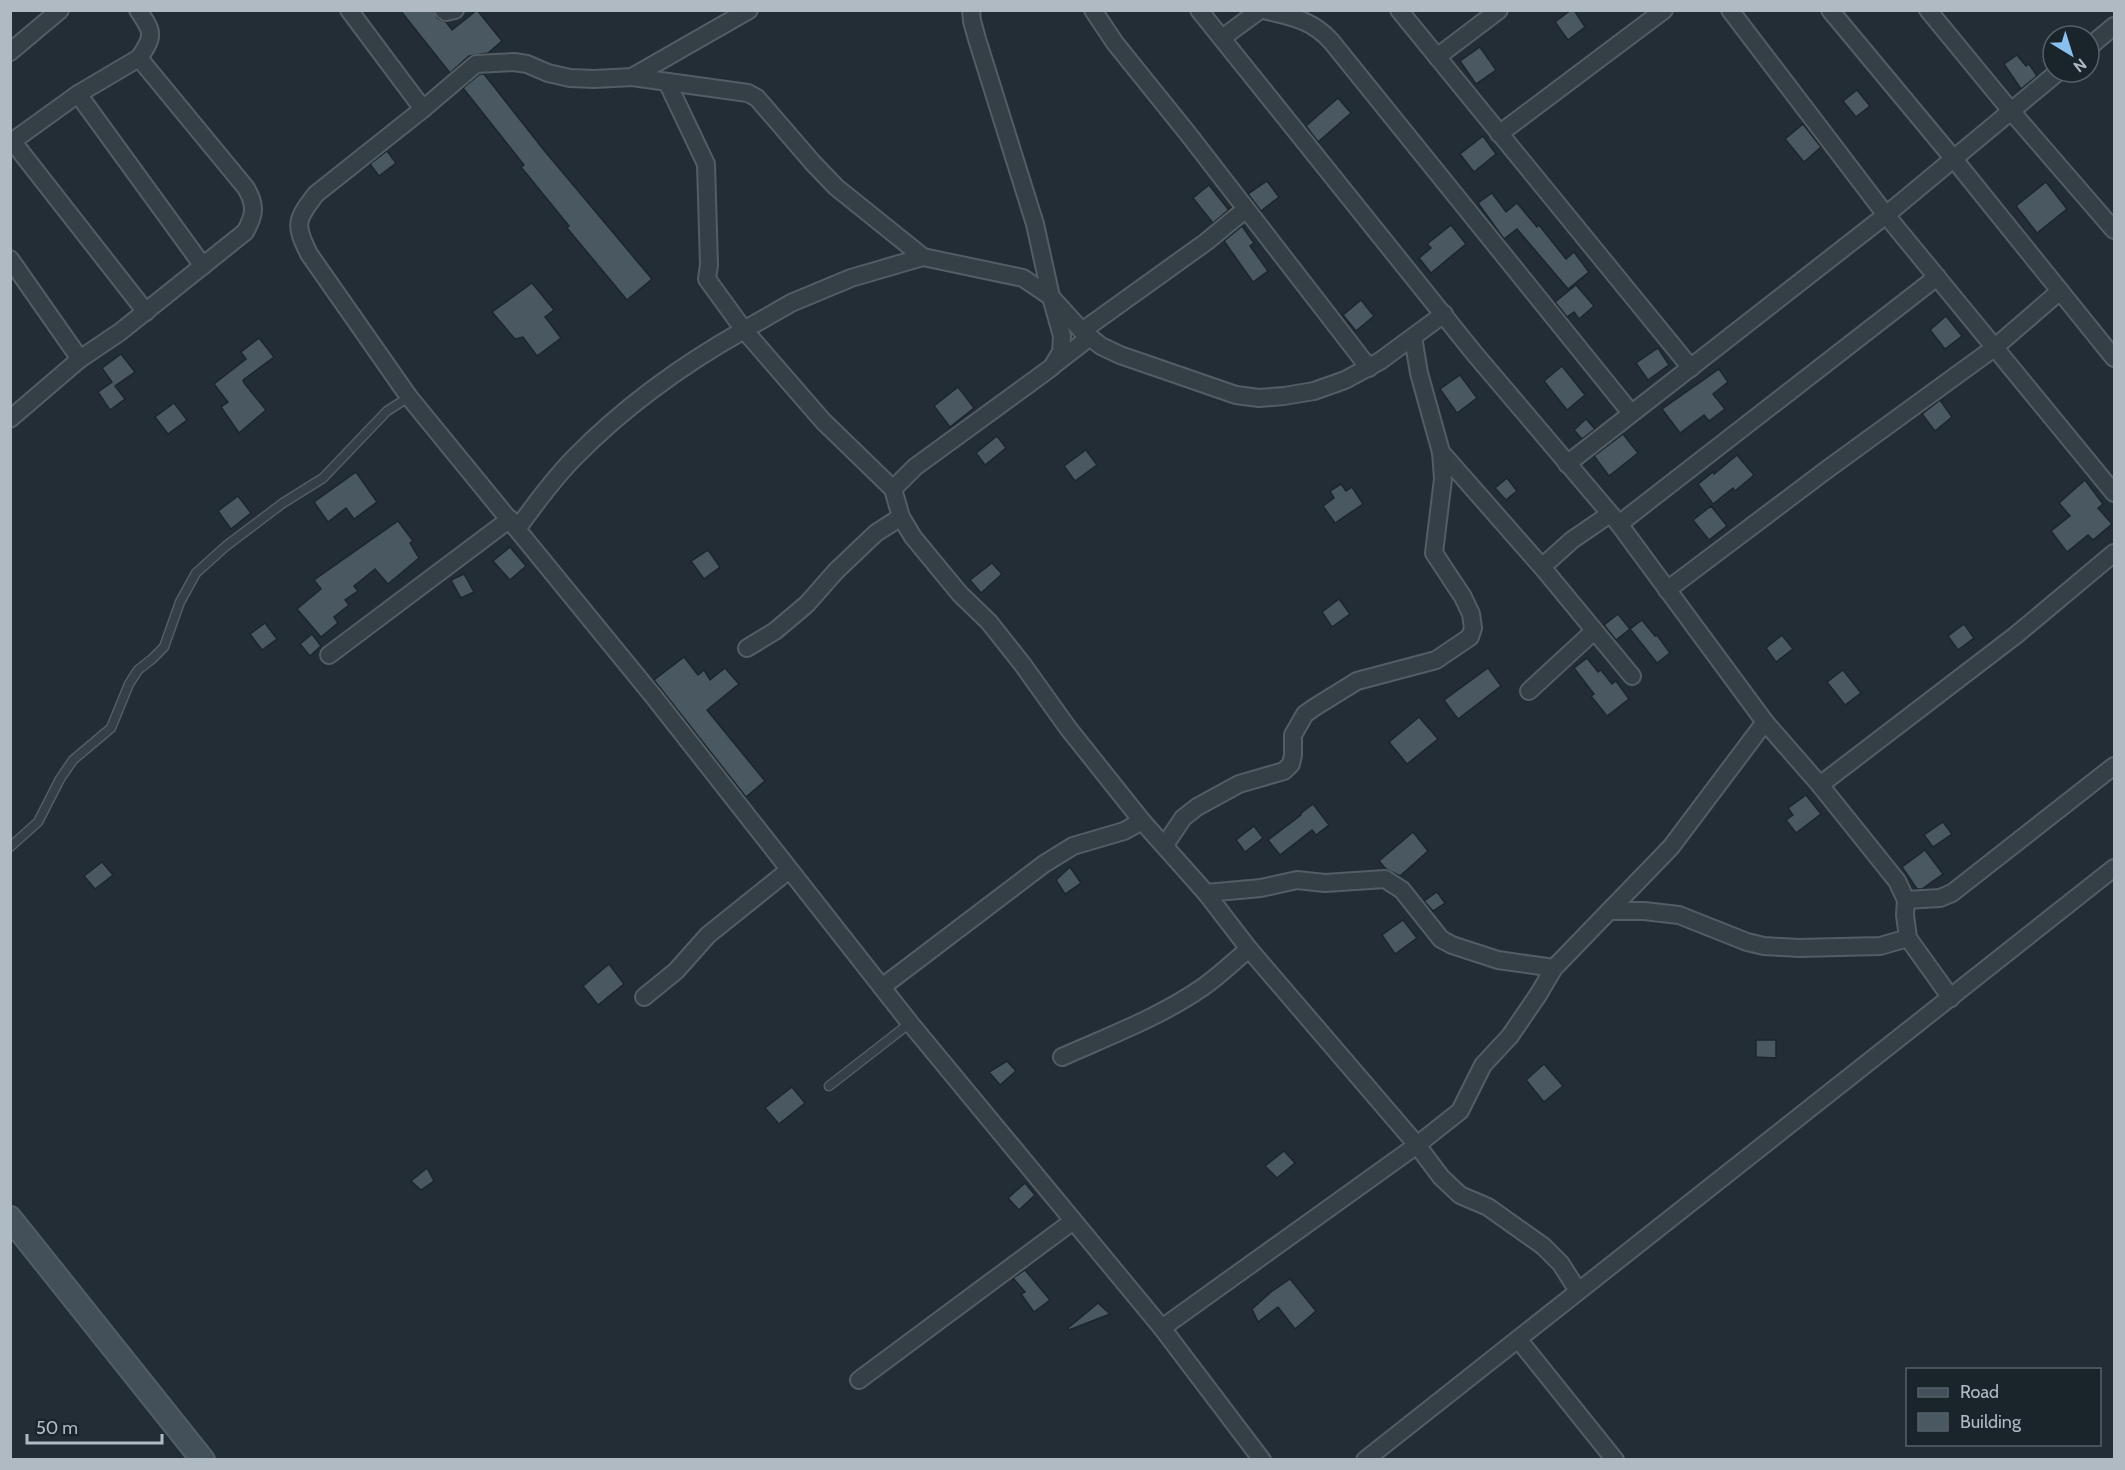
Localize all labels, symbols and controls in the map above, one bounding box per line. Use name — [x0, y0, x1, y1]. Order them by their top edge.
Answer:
north arrow — [2041, 24, 2101, 84]
text: N — [2070, 54, 2090, 76]
legend — [1906, 1368, 2101, 1446]
text: Road — [1960, 1381, 1999, 1403]
scale bar — [27, 1407, 162, 1445]
text: Building — [1960, 1411, 2022, 1433]
text: 50 m — [36, 1417, 78, 1439]

